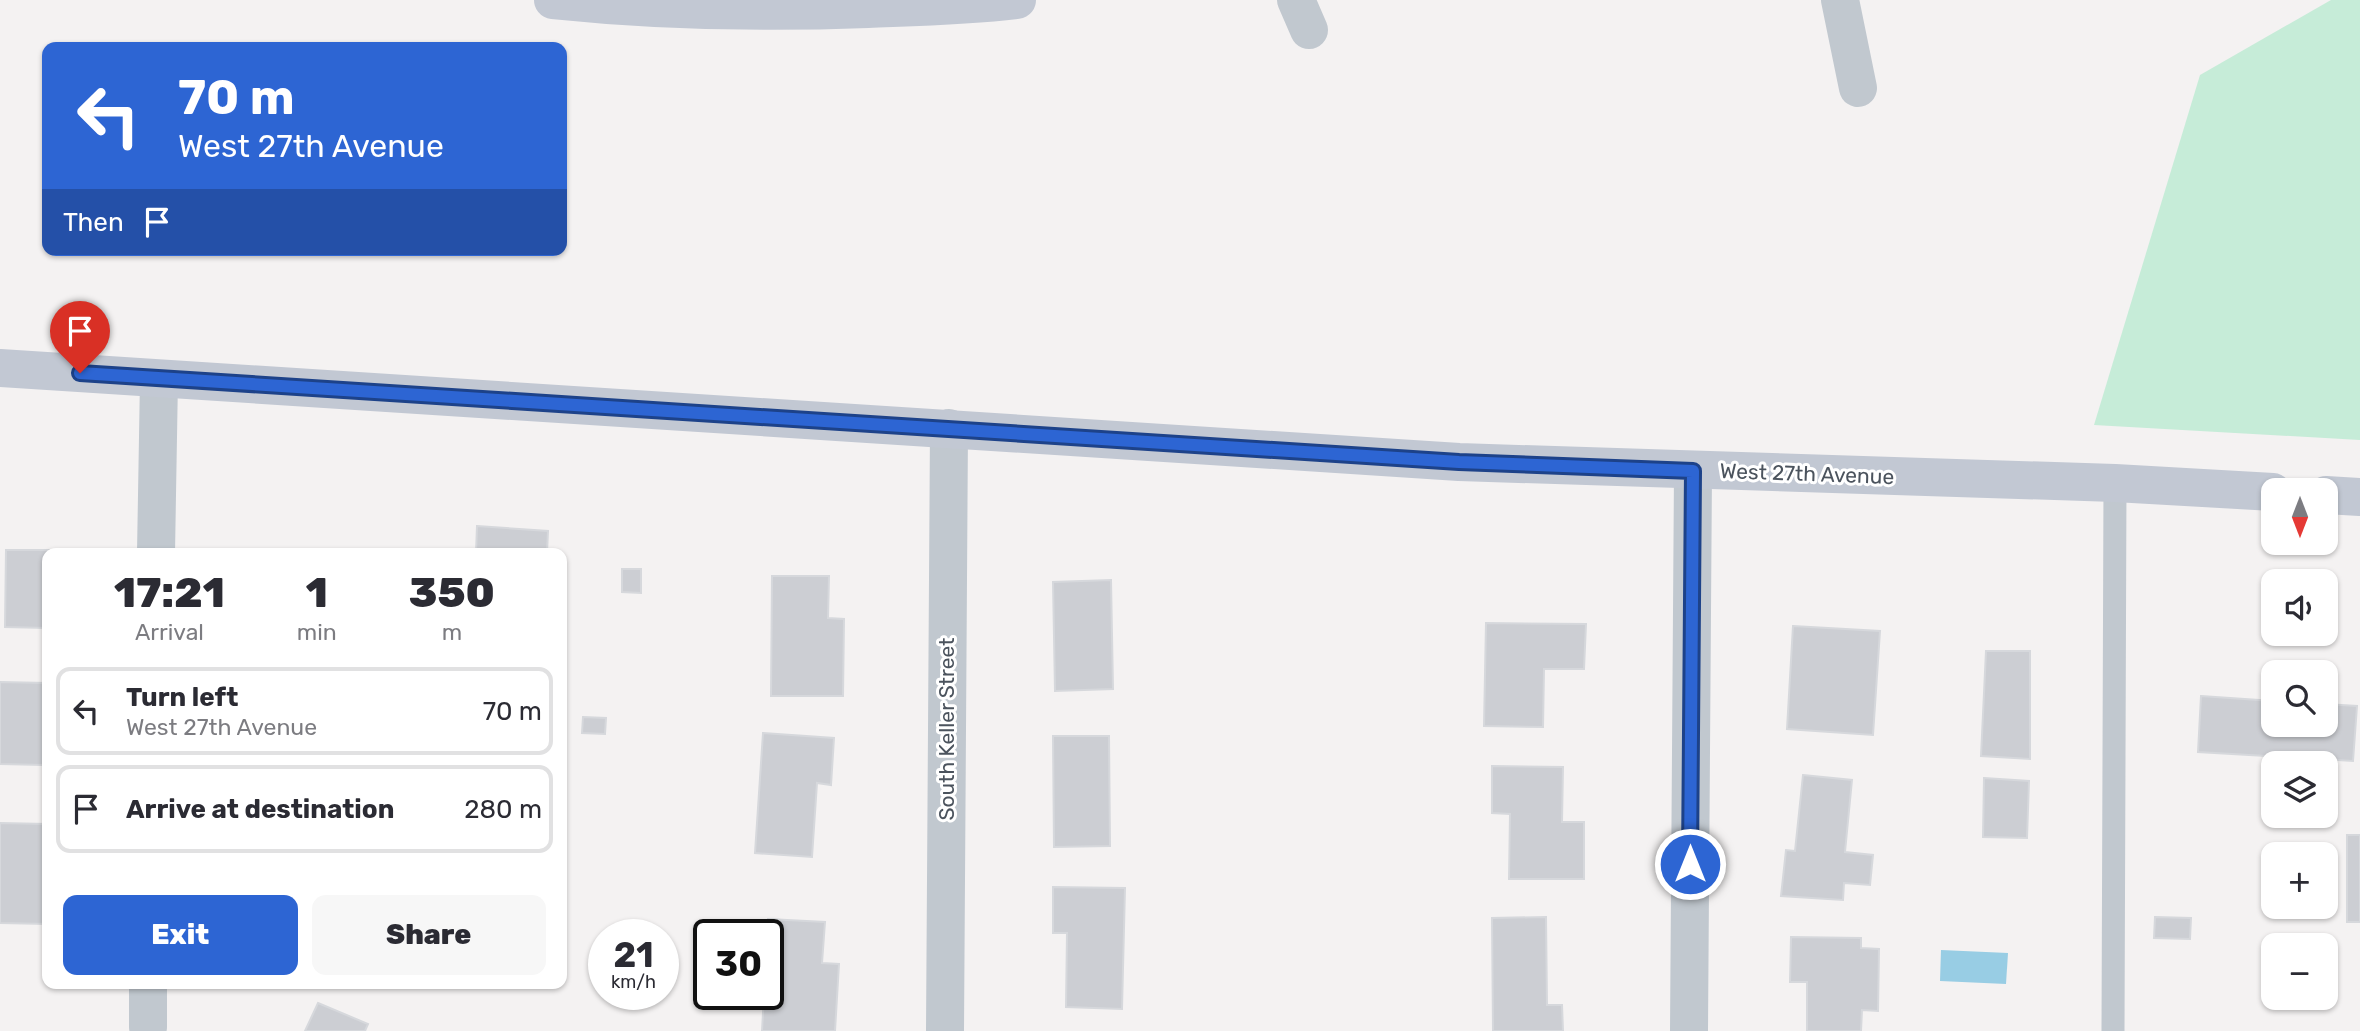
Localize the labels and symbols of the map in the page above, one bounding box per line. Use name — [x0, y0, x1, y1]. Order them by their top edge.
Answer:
pin — [50, 301, 110, 373]
street label: West 27th Avenue — [1719, 458, 1895, 489]
north arrow — [2261, 478, 2338, 555]
street label: South Keller Street — [934, 638, 959, 821]
position arrow — [1653, 827, 1727, 901]
speed limit sign: 30 — [693, 919, 784, 1010]

